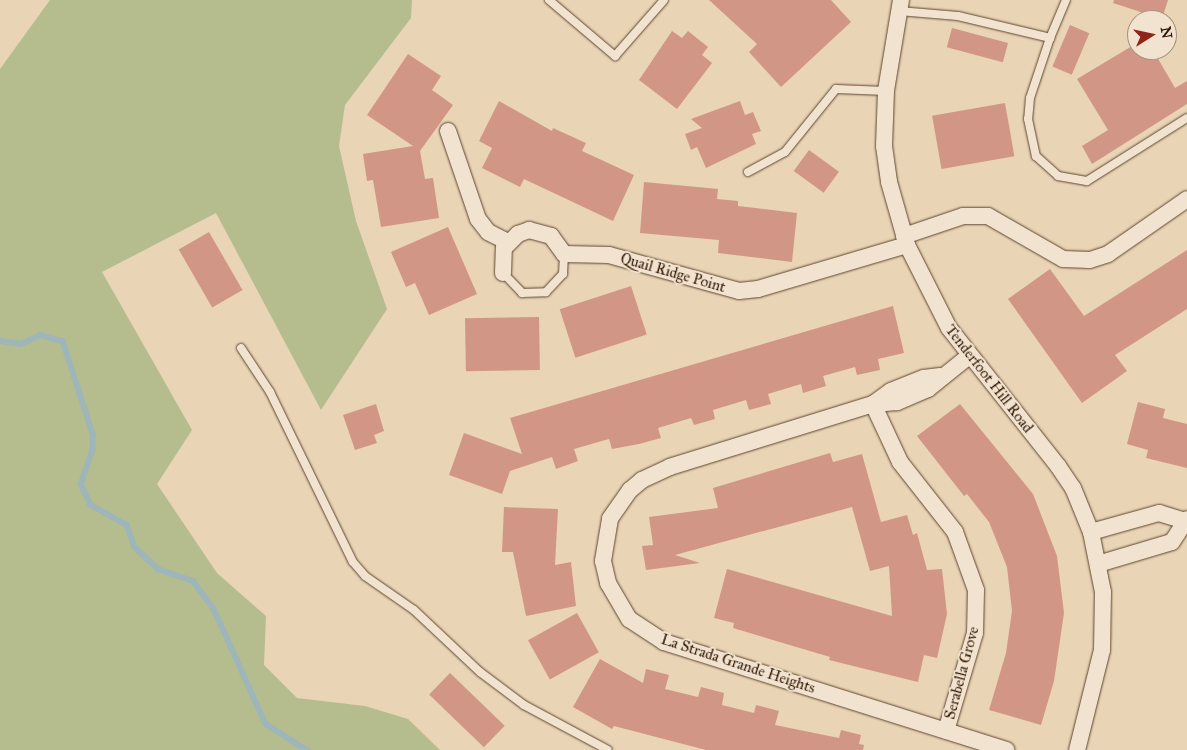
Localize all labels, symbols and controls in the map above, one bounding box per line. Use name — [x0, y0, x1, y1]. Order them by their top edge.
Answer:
north arrow — [1127, 10, 1177, 60]
text: N — [1157, 25, 1176, 40]
street label: Quail Ridge Point — [618, 249, 728, 297]
street label: Tenderfoot Hill Road — [941, 321, 1037, 437]
street label: Serabella Grove — [941, 625, 983, 721]
street label: La Strada Grande Heights — [659, 631, 817, 697]

